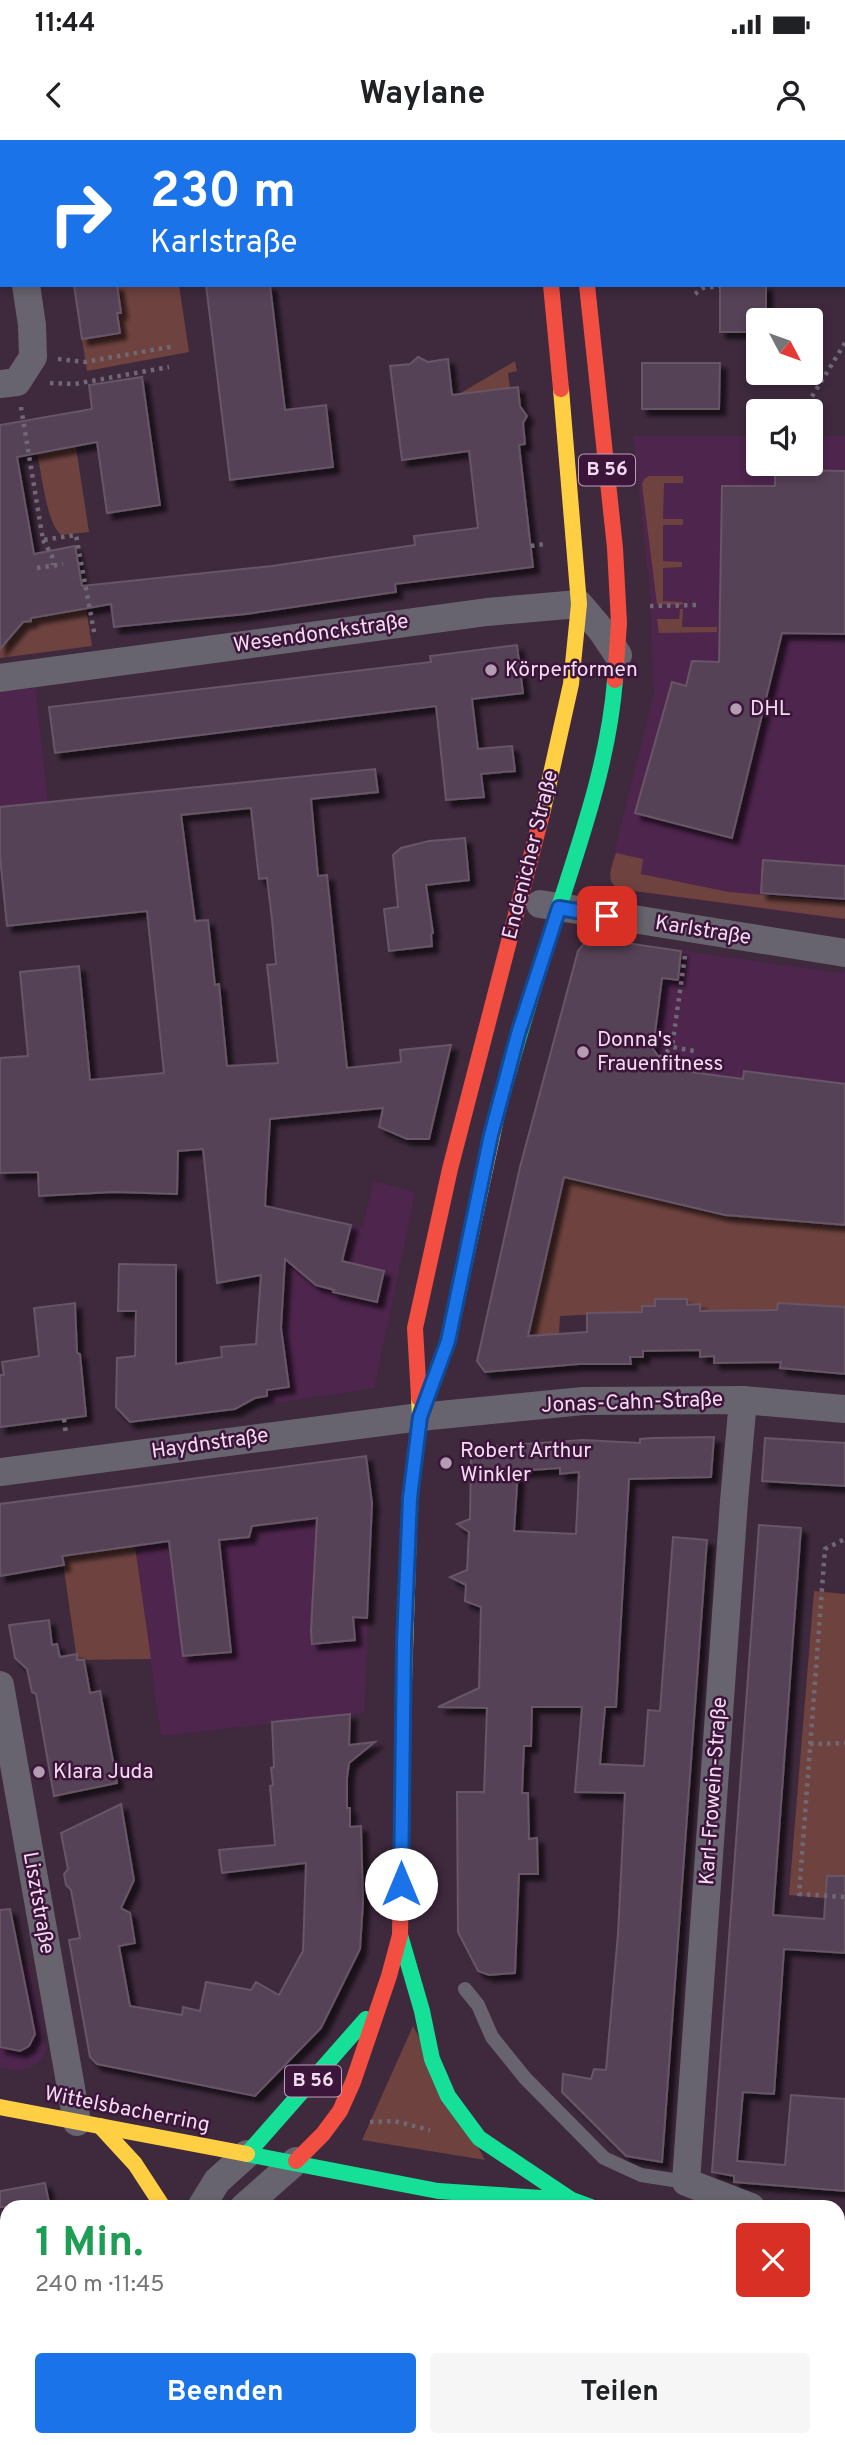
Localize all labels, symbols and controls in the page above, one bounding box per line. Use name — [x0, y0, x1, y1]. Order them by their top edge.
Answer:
text: 11:44 — [35, 8, 96, 41]
text: Waylane — [360, 75, 485, 115]
icon: back — [35, 76, 73, 114]
icon: person — [772, 76, 810, 114]
text: 230 m — [150, 163, 296, 225]
icon: right — [35, 168, 126, 259]
text: Karlstraße — [150, 224, 298, 264]
north arrow — [746, 308, 822, 385]
map controls — [746, 308, 823, 476]
button: sound — [746, 399, 823, 476]
road number: B 56 — [579, 454, 635, 486]
street label: Wesendonckstraße — [232, 608, 410, 660]
place label: Körperformen — [505, 657, 638, 684]
marker: Körperformen — [483, 662, 499, 678]
place label: DHL — [750, 696, 791, 723]
marker: DHL — [728, 701, 744, 717]
street label: Endenicher Straße — [497, 768, 565, 942]
pin — [577, 886, 637, 946]
icon: arrive — [588, 897, 626, 935]
street label: Karlstraße — [653, 910, 753, 952]
place label: Donna's Frauenfitness — [597, 1027, 723, 1078]
marker: Donna's Frauenfitness — [575, 1044, 591, 1060]
street label: Jonas-Cahn-Straße — [541, 1386, 723, 1420]
street label: Haydnstraße — [150, 1422, 270, 1466]
place label: Robert Arthur Winkler — [460, 1438, 592, 1489]
marker: Robert Arthur Winkler — [438, 1455, 454, 1471]
street label: Karl-Frowein-Straße — [694, 1696, 734, 1886]
place label: Klara Juda — [53, 1759, 153, 1786]
marker: Klara Juda — [31, 1764, 47, 1780]
position arrow — [364, 1847, 438, 1921]
street label: Lisztstraße — [16, 1850, 60, 1956]
road number: B 56 — [285, 2066, 341, 2096]
street label: Wittelsbacherring — [42, 2081, 212, 2139]
text: 1 Min. — [35, 2218, 144, 2271]
button: close — [736, 2223, 810, 2297]
text: 240 m · 11:45 — [35, 2271, 165, 2300]
button: Beenden — [35, 2353, 416, 2433]
button: Teilen — [430, 2353, 810, 2433]

